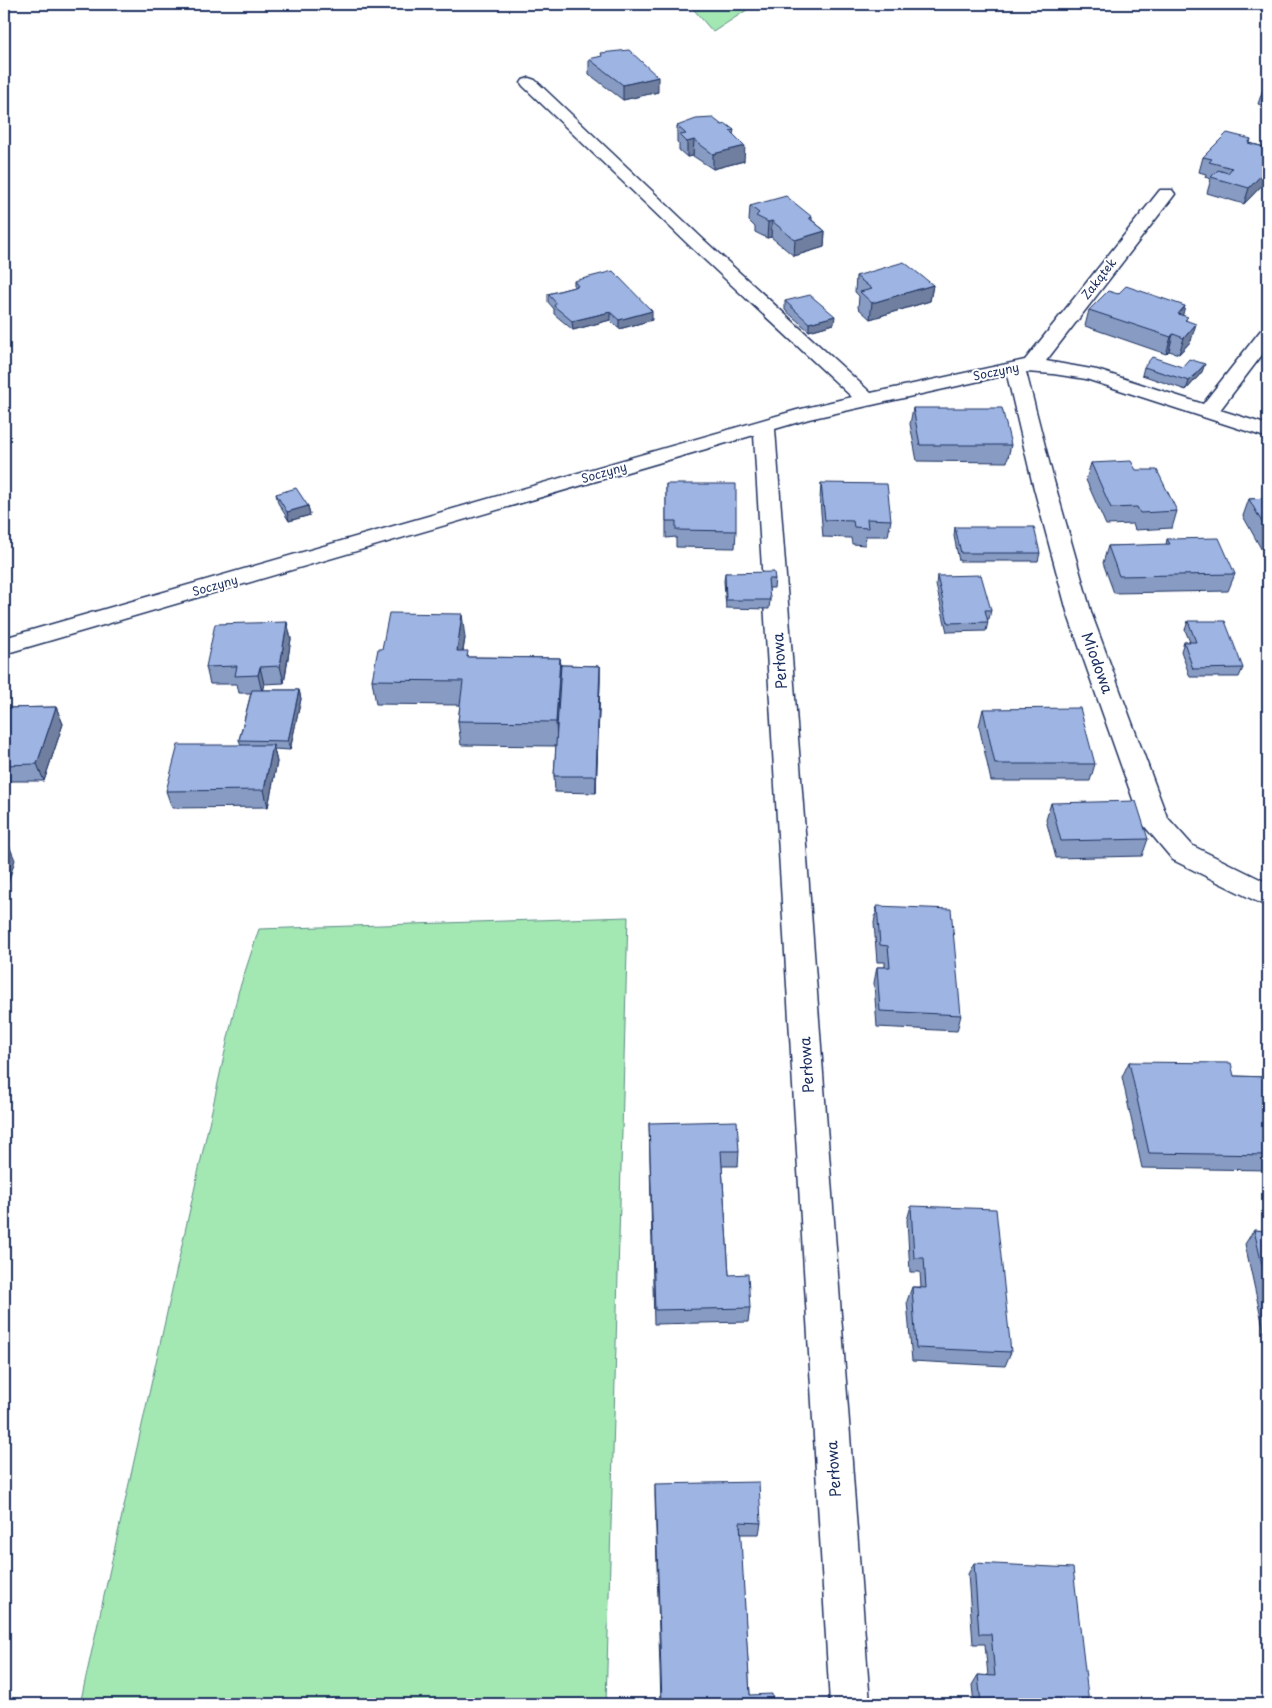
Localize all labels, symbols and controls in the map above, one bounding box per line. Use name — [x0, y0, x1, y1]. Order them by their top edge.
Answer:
street label: Zakątek — [1076, 254, 1120, 303]
street label: Soczyny — [971, 357, 1020, 385]
street label: Soczyny — [579, 457, 629, 487]
street label: Soczyny — [190, 570, 240, 600]
street label: Miodowa — [1077, 628, 1120, 697]
street label: Perłowa — [765, 631, 792, 690]
street label: Perłowa — [792, 1035, 819, 1094]
street label: Perłowa — [819, 1439, 846, 1498]

